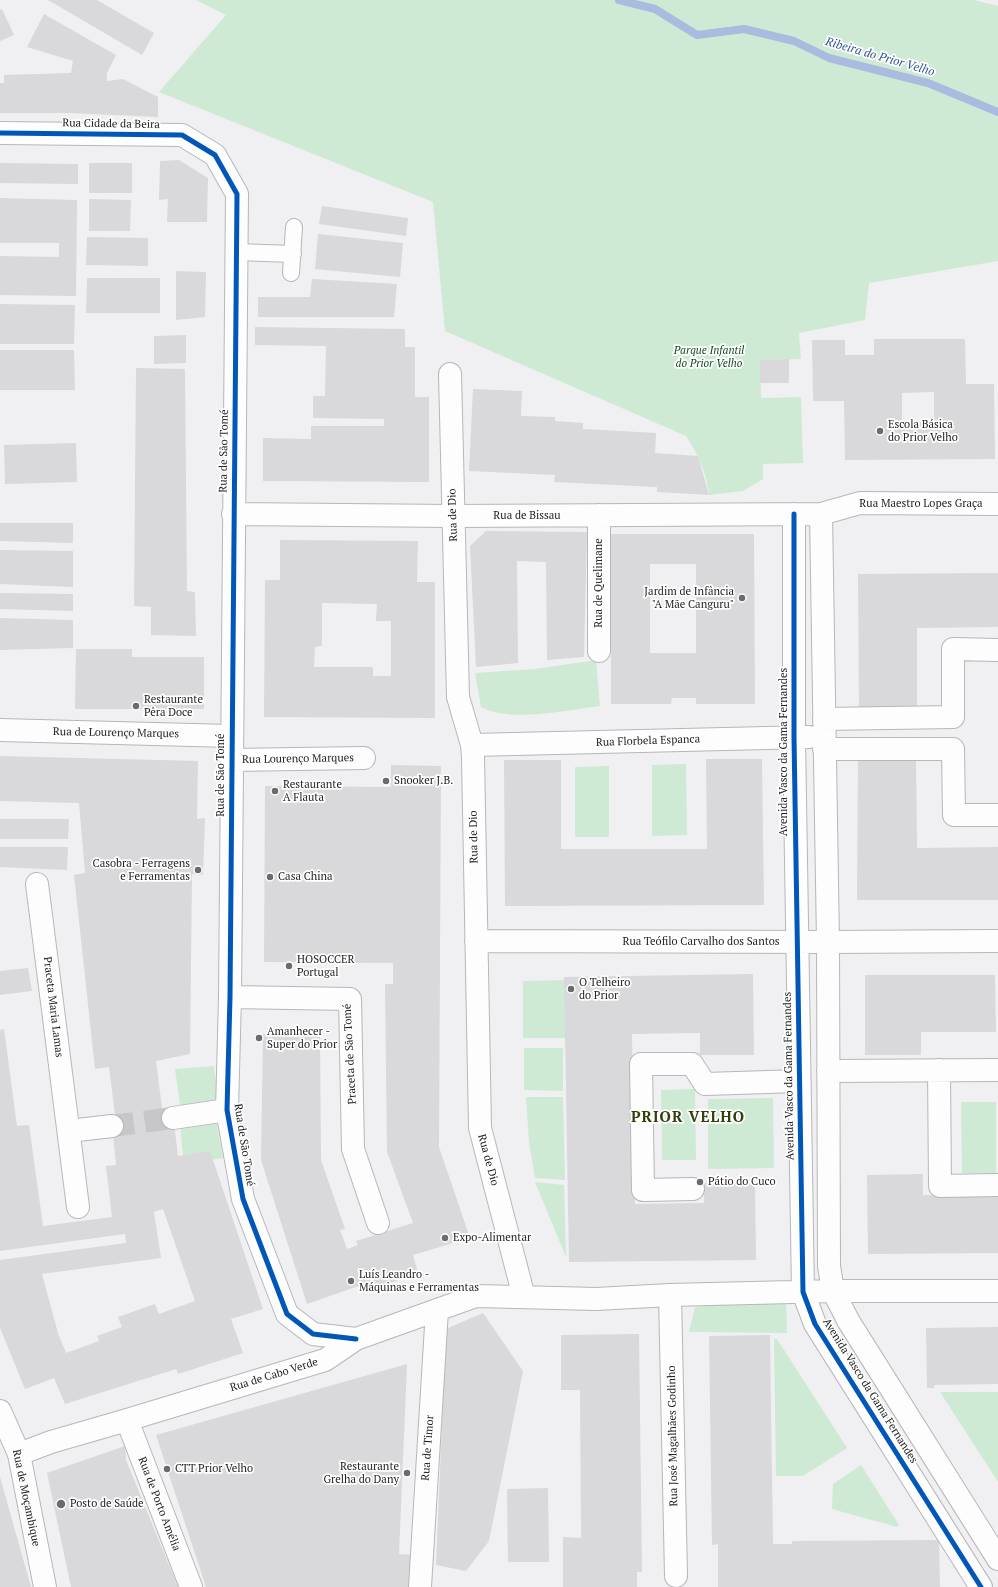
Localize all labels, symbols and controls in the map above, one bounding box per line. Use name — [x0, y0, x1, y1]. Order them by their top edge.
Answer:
water label: Ribeira do Prior Velho — [824, 35, 936, 79]
street label: Rua Cidade da Beira — [62, 117, 160, 131]
park label: Parque Infantil do Prior Velho — [674, 344, 744, 370]
street label: Rua de São Tomé — [217, 409, 231, 493]
place label: Escola Básica do Prior Velho — [888, 418, 958, 444]
marker: Escola Básica do Prior Velho — [875, 426, 885, 436]
street label: Rua de Dio — [445, 488, 461, 542]
street label: Rua Maestro Lopes Graça — [859, 497, 983, 511]
street label: Rua de Bissau — [493, 509, 561, 523]
street label: Rua de Quelimane — [592, 538, 606, 628]
place label: Jardim de Infância "A Mãe Canguru" — [644, 585, 734, 611]
marker: Jardim de Infância "A Mãe Canguru" — [737, 593, 747, 603]
street label: Avenida Vasco da Gama Fernandes — [777, 668, 791, 836]
place label: Restaurante Pêra Doce — [144, 693, 203, 719]
marker: Restaurante Pêra Doce — [131, 701, 141, 711]
street label: Rua de Lourenço Marques — [53, 725, 179, 741]
street label: Rua de São Tomé — [214, 733, 228, 817]
street label: Rua Florbela Espanca — [596, 733, 700, 749]
street label: Rua Lourenço Marques — [242, 751, 354, 767]
place label: Snooker J.B. — [394, 774, 453, 788]
marker: Snooker J.B. — [381, 776, 391, 786]
place label: Restaurante A Flauta — [283, 778, 342, 804]
marker: Restaurante A Flauta — [270, 786, 280, 796]
street label: Rua de Dio — [467, 810, 481, 864]
place label: Casobra - Ferragens e Ferramentas — [93, 857, 190, 883]
marker: Casobra - Ferragens e Ferramentas — [193, 865, 203, 875]
place label: Casa China — [278, 870, 333, 884]
marker: Casa China — [265, 872, 275, 882]
street label: Rua Teófilo Carvalho dos Santos — [622, 935, 780, 949]
place label: HOSOCCER Portugal — [297, 953, 354, 979]
street label: Praceta Maria Lamas — [40, 956, 66, 1058]
marker: HOSOCCER Portugal — [284, 961, 294, 971]
place label: O Telheiro do Prior — [579, 976, 630, 1002]
marker: O Telheiro do Prior — [566, 984, 576, 994]
street label: Avenida Vasco da Gama Fernandes — [781, 992, 797, 1160]
street label: Praceta de São Tomé — [341, 1003, 359, 1105]
place label: Amanhecer - Super do Prior — [267, 1025, 337, 1051]
marker: Amanhecer - Super do Prior — [254, 1033, 264, 1043]
street label: Rua de São Tomé — [231, 1103, 257, 1187]
district label: PRIOR VELHO — [631, 1109, 745, 1127]
street label: Rua de Dio — [475, 1133, 501, 1187]
place label: Pátio do Cuco — [708, 1175, 776, 1189]
marker: Pátio do Cuco — [695, 1177, 705, 1187]
place label: Expo-Alimentar — [453, 1231, 531, 1245]
marker: Expo-Alimentar — [440, 1233, 450, 1243]
place label: Luís Leandro - Máquinas e Ferramentas — [359, 1268, 479, 1294]
marker: Luís Leandro - Máquinas e Ferramentas — [346, 1276, 356, 1286]
street label: Avenida Vasco da Gama Fernandes — [820, 1316, 920, 1466]
street label: Rua de Cabo Verde — [228, 1355, 320, 1395]
street label: Rua José Magalhães Godinho — [665, 1365, 681, 1507]
street label: Rua de Timor — [419, 1415, 437, 1481]
street label: Rua de Moçambique — [9, 1448, 43, 1548]
street label: Rua de Porto Amélia — [135, 1455, 183, 1553]
place label: Restaurante Grelha do Dany — [323, 1460, 399, 1486]
place label: CTT Prior Velho — [175, 1462, 253, 1476]
marker: CTT Prior Velho — [162, 1464, 172, 1474]
marker: Restaurante Grelha do Dany — [402, 1468, 412, 1478]
place label: Posto de Saúde — [70, 1497, 144, 1511]
marker: Posto de Saúde — [55, 1498, 67, 1510]

